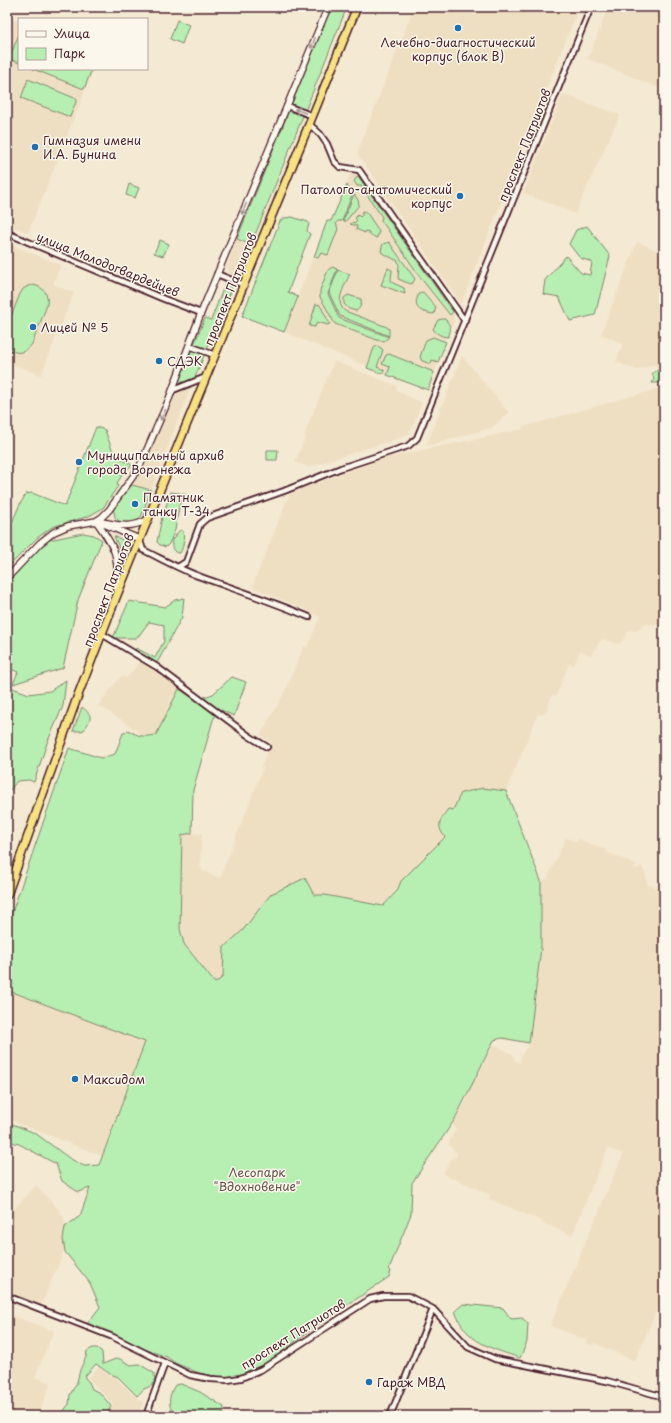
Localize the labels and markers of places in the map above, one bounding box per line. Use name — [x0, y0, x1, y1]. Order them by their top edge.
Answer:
marker: Лечебно-диагностический корпус (блок В) — [453, 23, 463, 33]
place label: Лечебно-диагностический корпус (блок В) — [380, 33, 536, 65]
place label: Гимназия имени И.А. Бунина — [43, 131, 141, 163]
marker: Гимназия имени И.А. Бунина — [30, 142, 40, 152]
place label: Патолого-анатомический корпус — [301, 180, 452, 212]
marker: Патолого-анатомический корпус — [455, 191, 465, 201]
place label: Лицей № 5 — [41, 318, 108, 336]
marker: Лицей № 5 — [28, 322, 38, 332]
place label: СДЭК — [167, 352, 202, 370]
marker: СДЭК — [154, 356, 164, 366]
place label: Муниципальный архив города Воронежа — [87, 446, 224, 478]
marker: Муниципальный архив города Воронежа — [74, 457, 84, 467]
place label: Памятник танку Т-34 — [143, 488, 210, 520]
marker: Памятник танку Т-34 — [130, 499, 140, 509]
place label: Максидом — [83, 1070, 145, 1088]
marker: Максидом — [70, 1074, 80, 1084]
place label: Гараж МВД — [377, 1373, 445, 1391]
marker: Гараж МВД — [364, 1377, 374, 1387]

